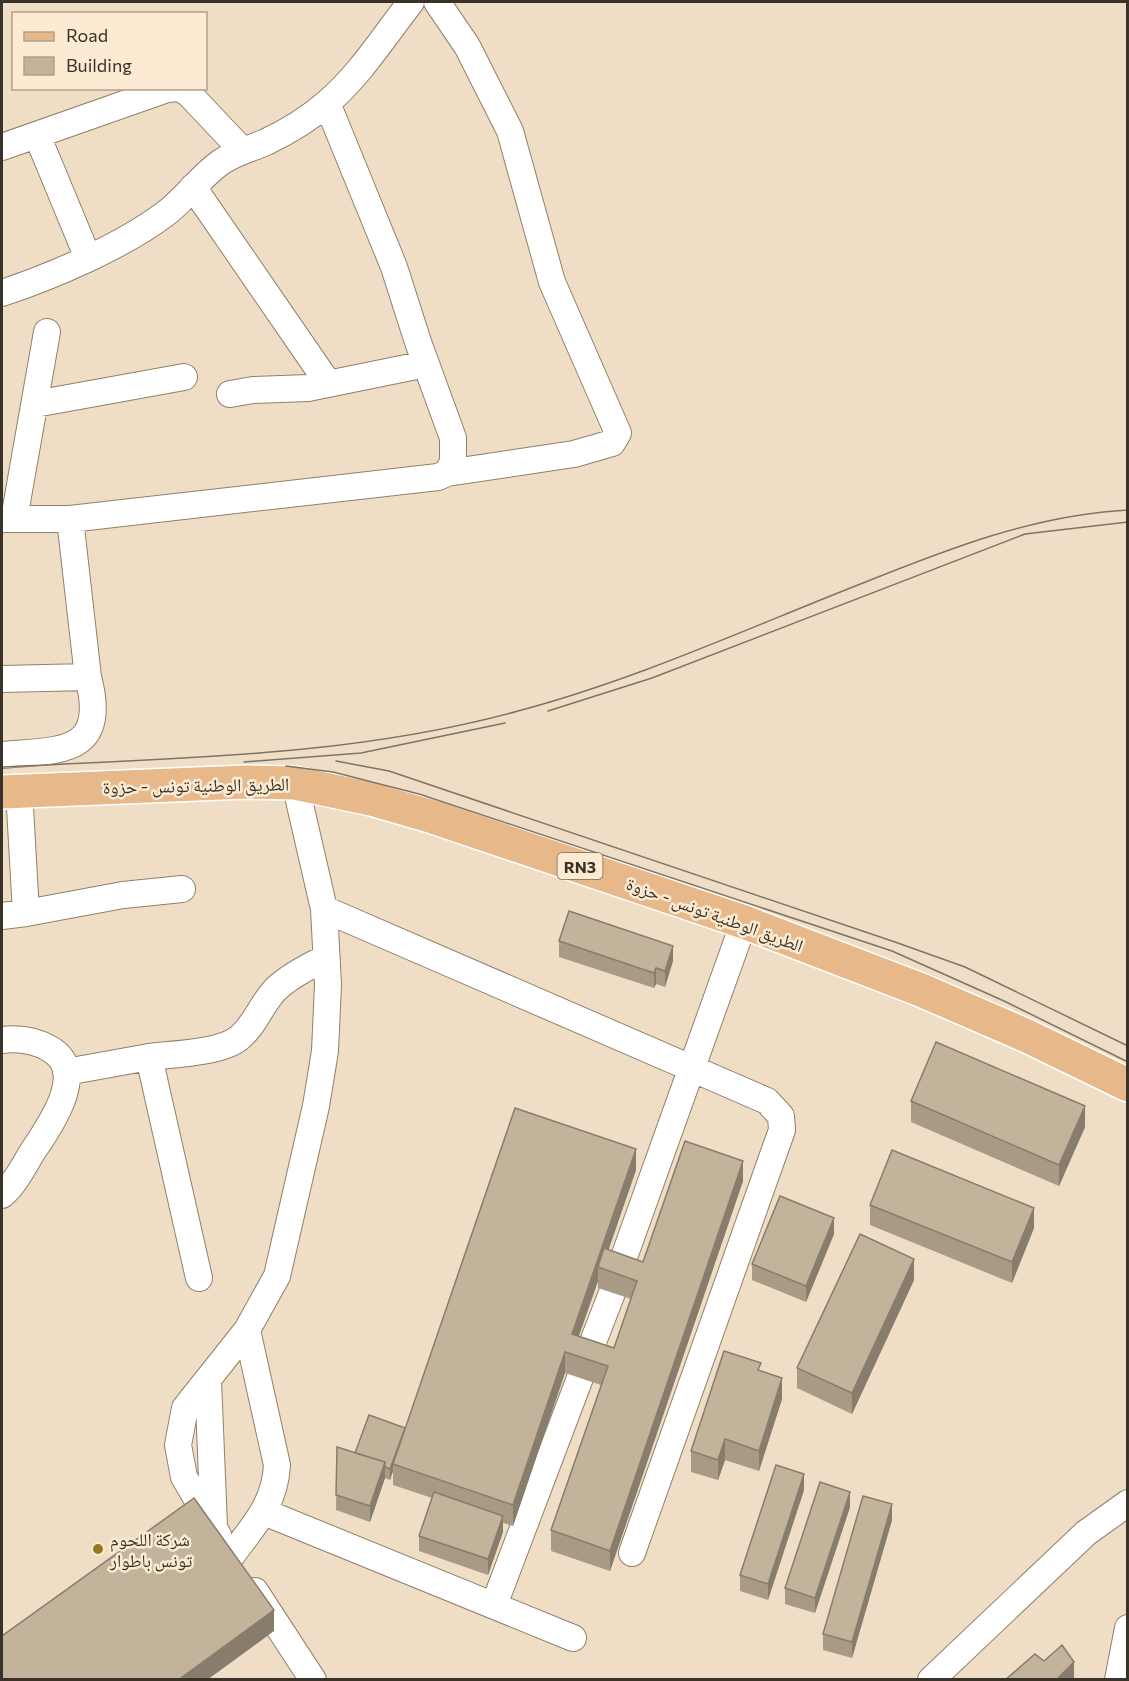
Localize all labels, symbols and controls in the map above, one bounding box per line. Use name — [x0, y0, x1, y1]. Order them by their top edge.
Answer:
legend — [12, 12, 207, 90]
text: Road — [66, 24, 108, 46]
text: Building — [66, 54, 132, 76]
street label: الطريق الوطنية تونس - حزوة — [103, 772, 289, 799]
road number: RN3 — [558, 853, 602, 879]
street label: الطريق الوطنية تونس - حزوة — [623, 872, 806, 957]
place label: شركة اللحوم تونس باطوار — [109, 1528, 192, 1572]
marker: شركة اللحوم تونس باطوار — [91, 1542, 105, 1556]

